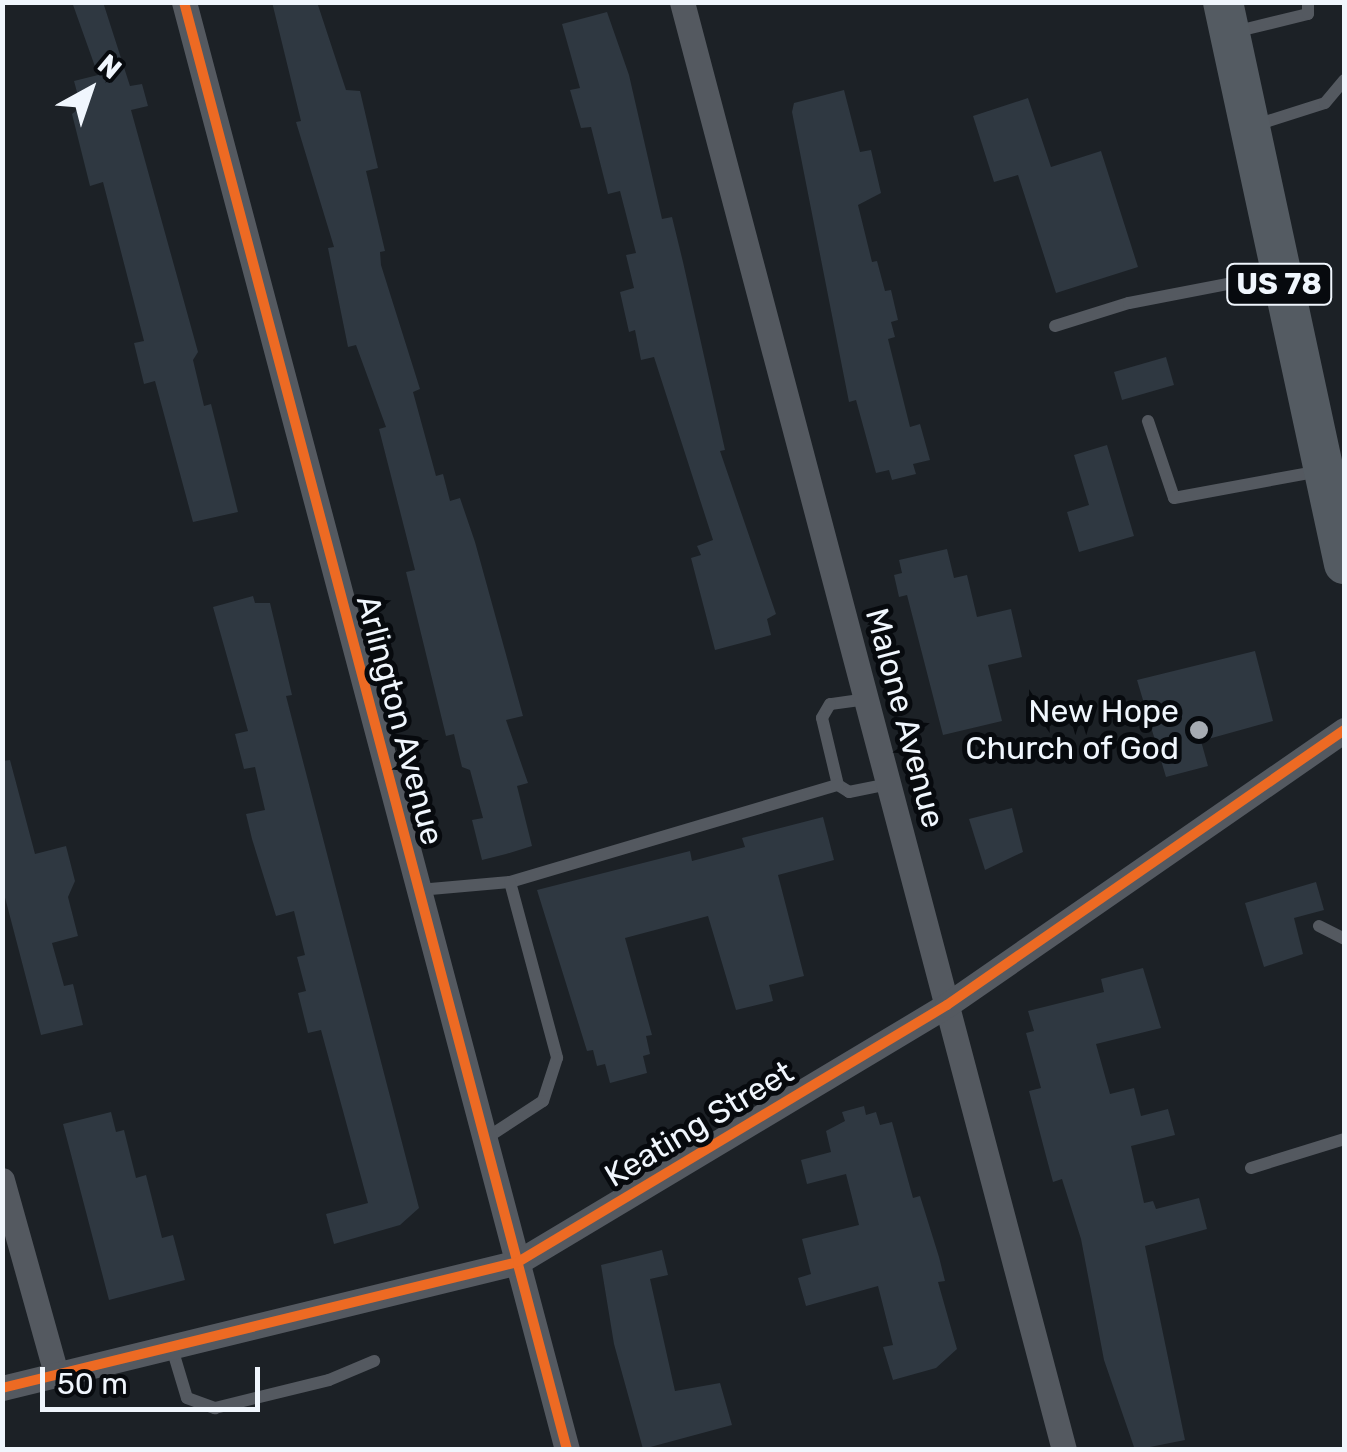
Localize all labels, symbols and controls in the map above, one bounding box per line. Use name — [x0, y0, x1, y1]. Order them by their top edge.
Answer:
north arrow — [40, 40, 140, 140]
text: N — [91, 48, 128, 86]
road number: US 78 — [1224, 259, 1334, 309]
street label: Arlington Avenue — [348, 591, 452, 849]
street label: Malone Avenue — [857, 604, 953, 832]
place label: New Hope Church of God — [965, 693, 1179, 768]
marker: New Hope Church of God — [1188, 719, 1210, 741]
street label: Keating Street — [598, 1053, 800, 1195]
scale bar — [45, 1347, 265, 1409]
text: 50 m — [57, 1366, 128, 1402]

